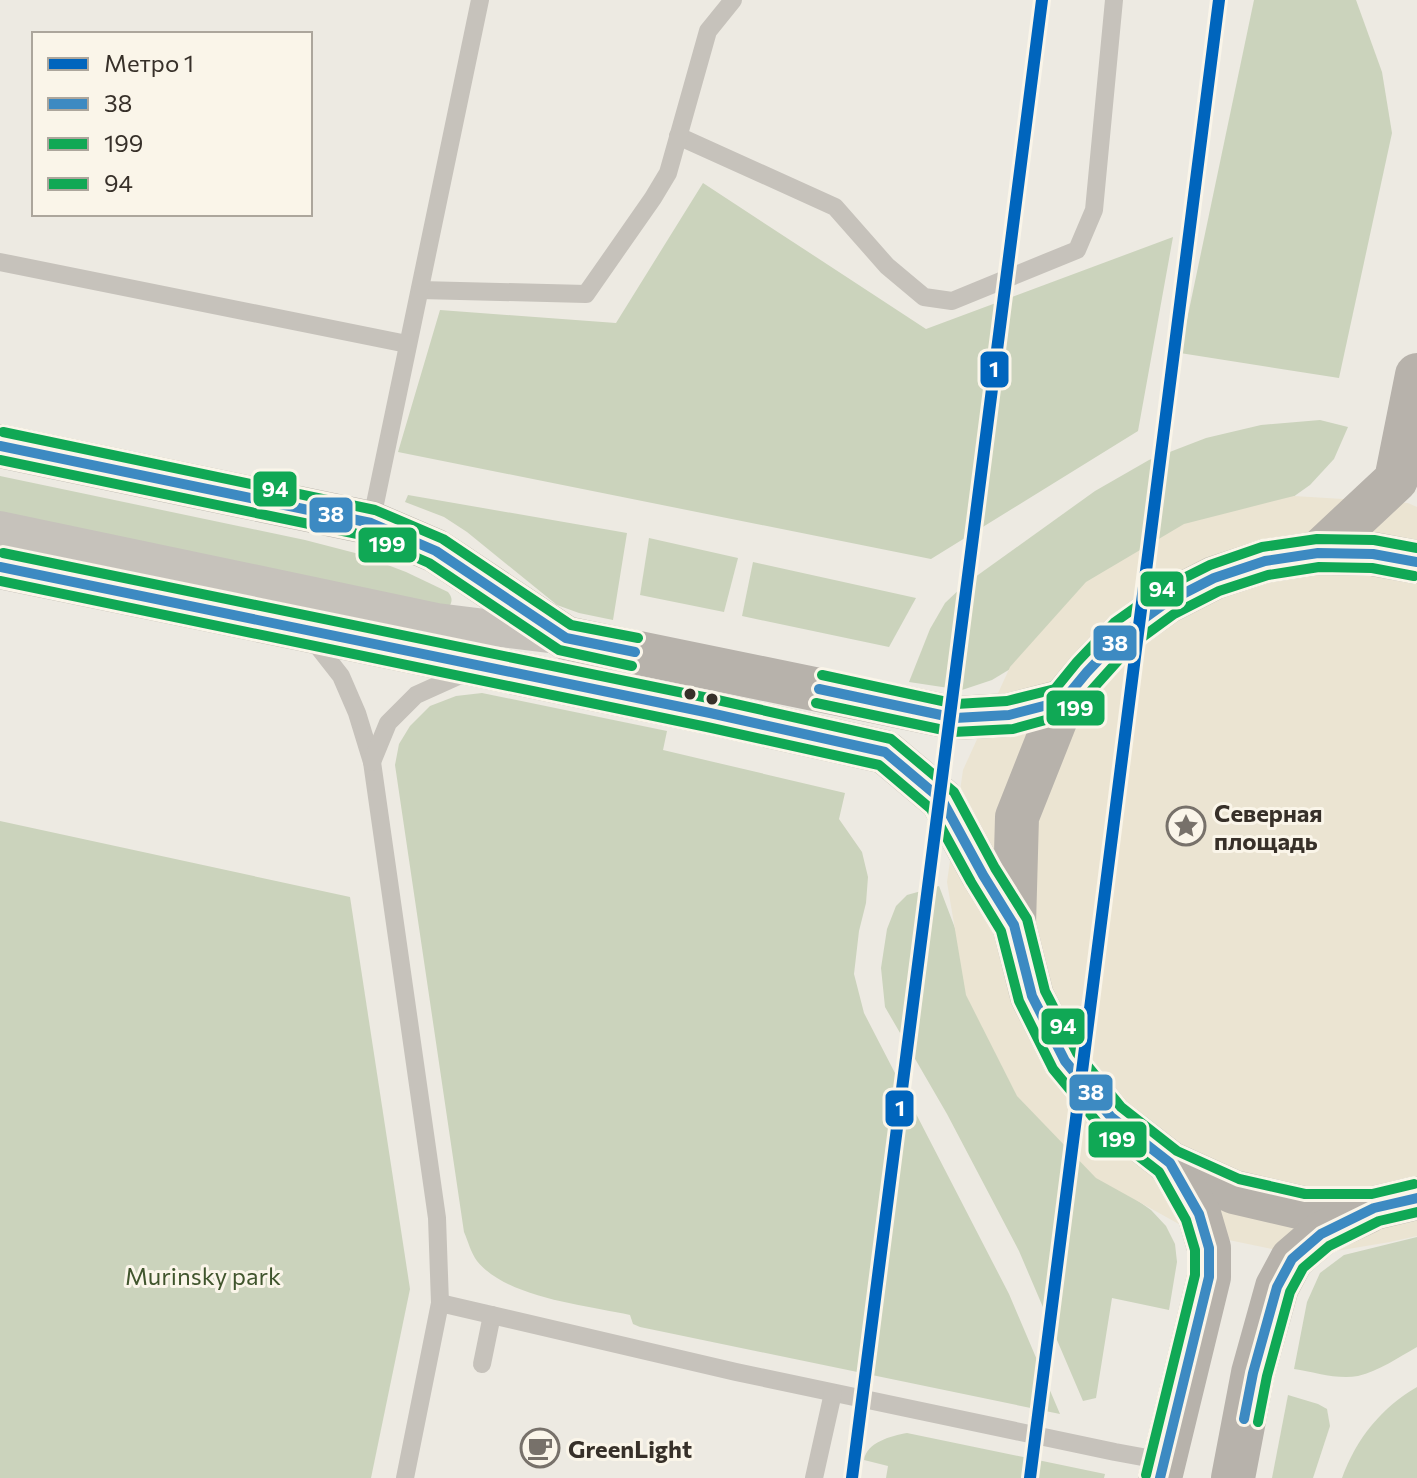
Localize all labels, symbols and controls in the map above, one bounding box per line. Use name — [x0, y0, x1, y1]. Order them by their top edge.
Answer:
legend — [32, 32, 312, 216]
text: Метро 1 — [104, 48, 194, 77]
text: 38 — [104, 88, 132, 117]
text: 199 — [104, 128, 143, 157]
text: 94 — [104, 168, 133, 197]
line badge: 1 — [979, 350, 1010, 389]
text: 1 — [989, 355, 999, 382]
line badge: 94 — [252, 470, 298, 508]
text: 94 — [261, 475, 289, 502]
line badge: 38 — [308, 496, 354, 534]
text: 38 — [318, 500, 344, 527]
line badge: 199 — [357, 526, 418, 564]
text: 199 — [368, 530, 406, 557]
line badge: 94 — [1139, 570, 1185, 608]
text: 94 — [1148, 575, 1176, 602]
line badge: 38 — [1092, 624, 1138, 662]
text: 38 — [1102, 629, 1128, 656]
unlabelled marker — [682, 686, 698, 702]
line badge: 199 — [1045, 689, 1106, 727]
unlabelled marker — [704, 691, 720, 707]
text: 199 — [1056, 694, 1094, 721]
place label: Северная площадь — [1214, 798, 1323, 855]
place icon: Северная площадь — [1165, 805, 1207, 847]
line badge: 94 — [1040, 1007, 1086, 1046]
text: 94 — [1049, 1012, 1077, 1039]
line badge: 38 — [1068, 1073, 1114, 1112]
text: 38 — [1078, 1078, 1104, 1105]
line badge: 1 — [884, 1089, 915, 1128]
text: 1 — [895, 1094, 905, 1121]
line badge: 199 — [1087, 1120, 1148, 1159]
text: 199 — [1098, 1125, 1136, 1152]
park label: Murinsky park — [125, 1261, 281, 1290]
cafe icon: GreenLight — [519, 1427, 561, 1469]
place label: GreenLight — [568, 1434, 692, 1463]

